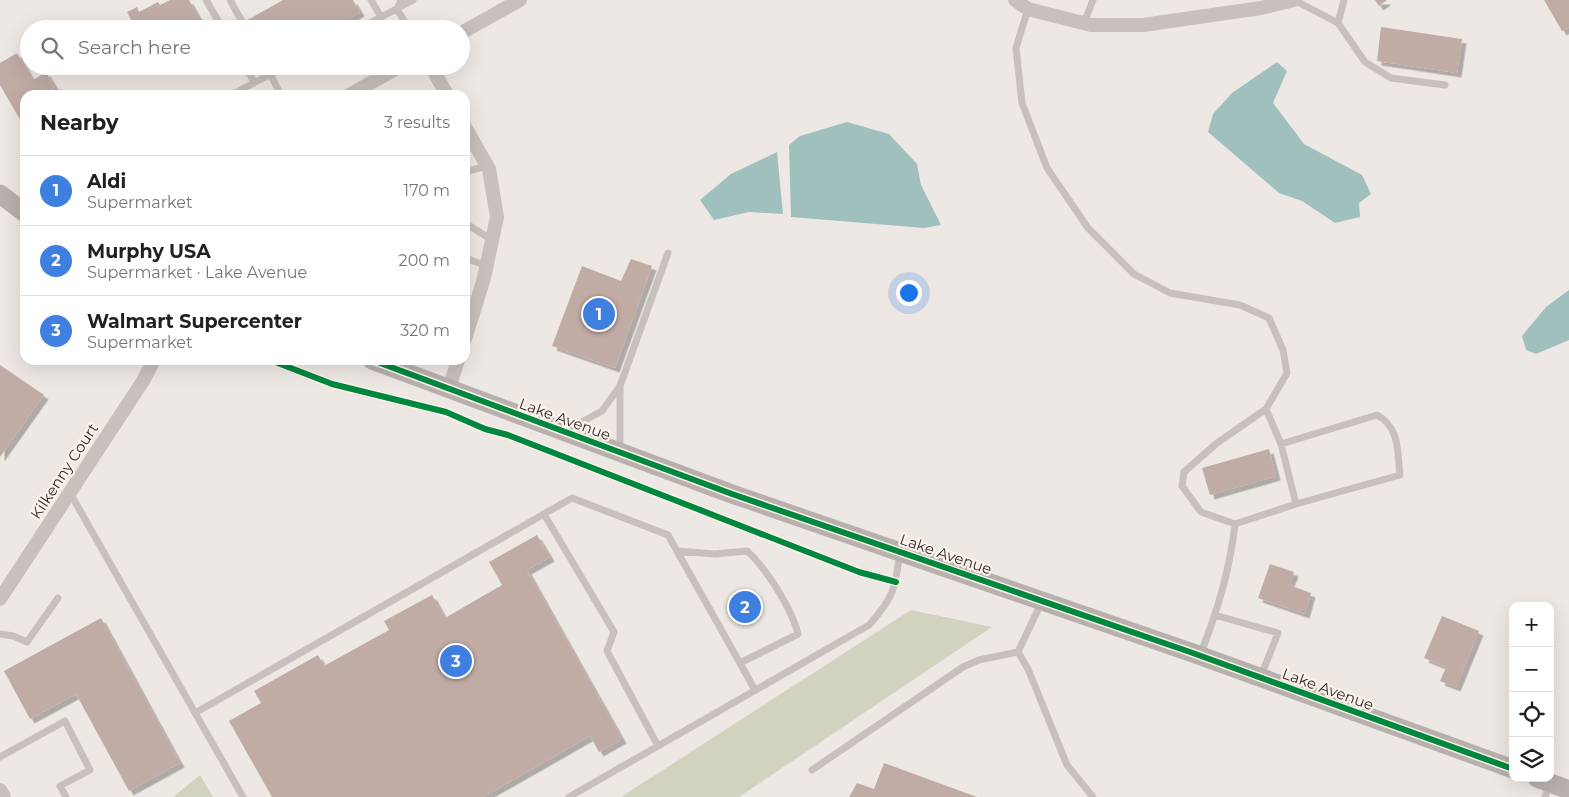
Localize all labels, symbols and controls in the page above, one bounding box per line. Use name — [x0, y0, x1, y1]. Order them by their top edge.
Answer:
search box — [20, 20, 470, 75]
icon: search — [38, 34, 66, 62]
text: Search here — [78, 36, 191, 59]
text: Nearby — [40, 110, 119, 135]
text: 3 results — [384, 113, 450, 132]
text: Aldi — [87, 170, 126, 193]
text: 1 — [53, 181, 59, 200]
text: 170 m — [403, 181, 450, 200]
text: Supermarket — [87, 193, 193, 212]
text: Murphy USA — [87, 240, 211, 263]
text: 2 — [51, 251, 61, 270]
text: 200 m — [399, 251, 450, 270]
text: Supermarket · Lake Avenue — [87, 263, 307, 282]
your location — [896, 280, 922, 306]
pin: 1 — [583, 295, 615, 333]
text: Walmart Supercenter — [87, 310, 302, 333]
text: 3 — [51, 321, 61, 340]
text: 320 m — [400, 321, 450, 340]
text: Supermarket — [87, 333, 193, 352]
street label: Lake Avenue — [517, 394, 613, 444]
street label: Kilkenny Court — [26, 419, 102, 523]
street label: Lake Avenue — [898, 529, 994, 579]
pin: 2 — [729, 588, 761, 626]
map controls — [1509, 602, 1554, 782]
button: + — [1509, 602, 1554, 647]
pin: 3 — [440, 642, 472, 680]
button: − — [1509, 647, 1554, 692]
street label: Lake Avenue — [1280, 664, 1376, 714]
button: locate — [1509, 692, 1554, 737]
button: layers — [1509, 737, 1554, 782]

